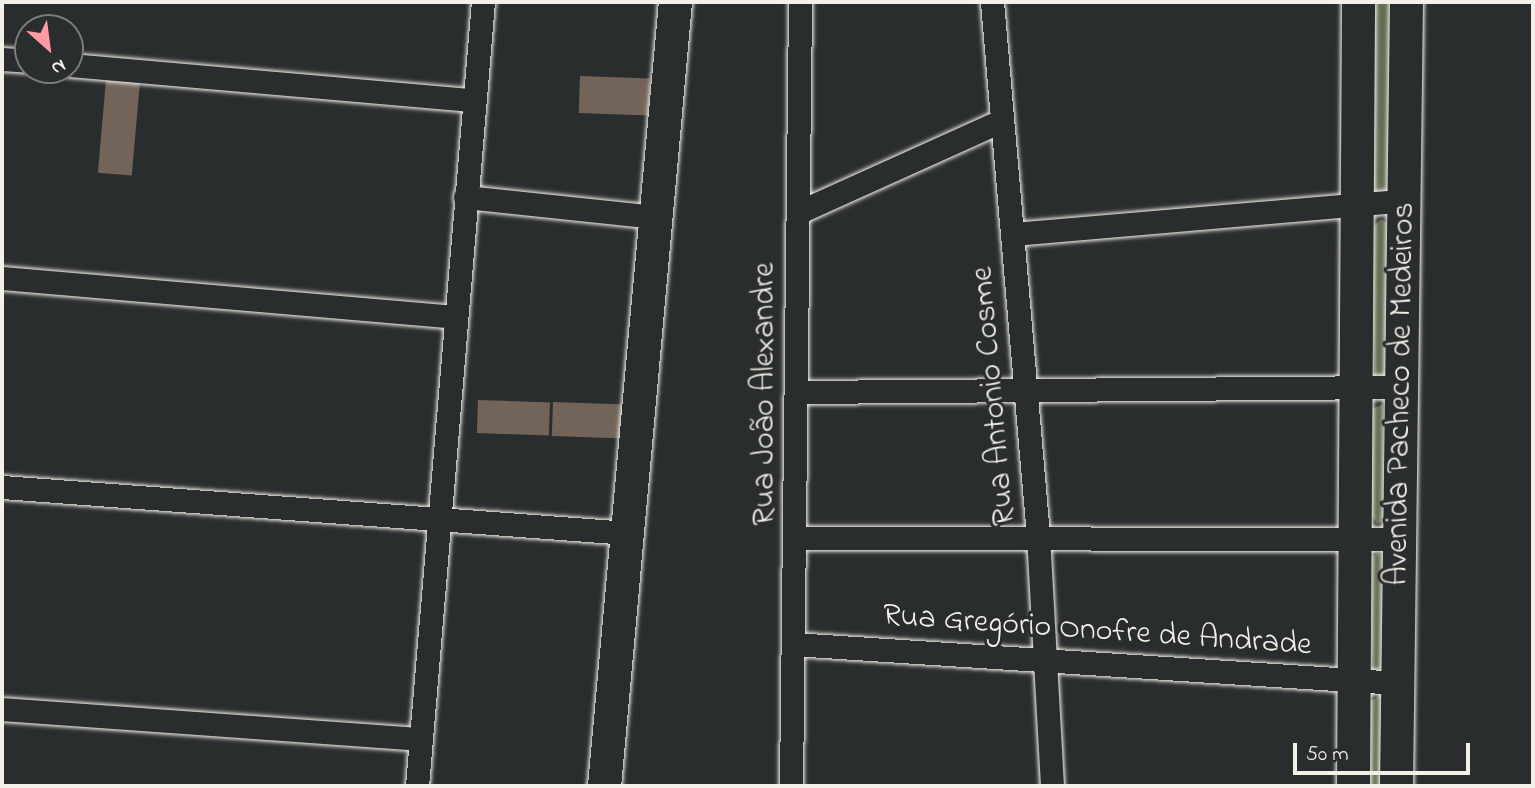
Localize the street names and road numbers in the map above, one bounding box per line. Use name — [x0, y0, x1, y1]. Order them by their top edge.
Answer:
street label: Avenida Pacheco de Medeiros — [1379, 202, 1425, 586]
street label: Rua João Alexandre — [747, 262, 785, 526]
street label: Rua Antonio Cosme — [965, 265, 1025, 527]
street label: Rua Gregório Onofre de Andrade — [881, 598, 1313, 666]

